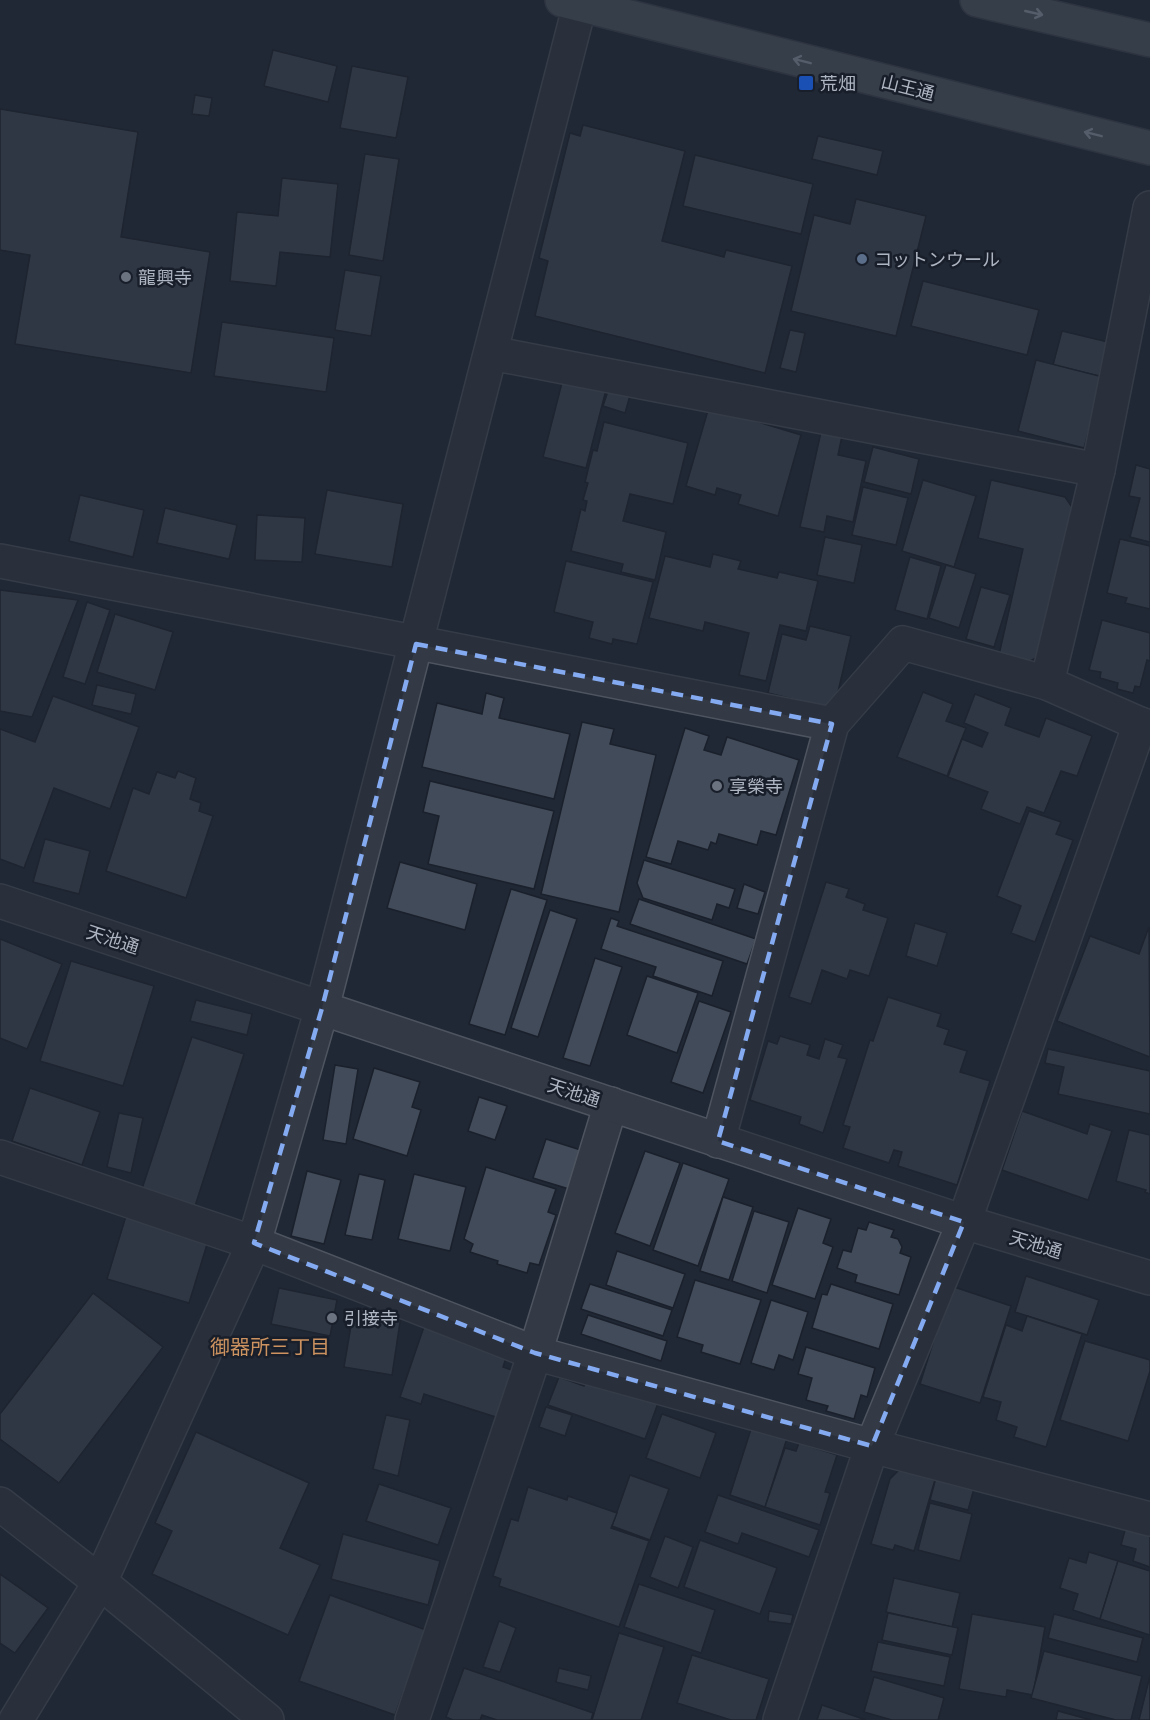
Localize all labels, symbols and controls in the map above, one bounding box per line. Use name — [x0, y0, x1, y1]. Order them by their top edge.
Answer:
one-way arrow — [1024, 8, 1043, 20]
one-way arrow — [793, 54, 812, 66]
street label: 山王通 — [879, 70, 937, 104]
place label: 荒畑 — [820, 72, 856, 94]
marker: 荒畑 — [797, 74, 815, 92]
one-way arrow — [1084, 128, 1103, 140]
place label: コットンウール — [874, 248, 1000, 270]
marker: コットンウール — [855, 252, 869, 266]
place label: 龍興寺 — [138, 266, 192, 288]
marker: 龍興寺 — [119, 270, 133, 284]
place label: 享榮寺 — [729, 775, 783, 797]
marker: 享榮寺 — [710, 779, 724, 793]
street label: 天池通 — [84, 920, 142, 958]
street label: 天池通 — [545, 1073, 603, 1111]
street label: 天池通 — [1007, 1226, 1065, 1262]
place label: 引接寺 — [344, 1307, 398, 1329]
marker: 引接寺 — [325, 1311, 339, 1325]
district label: 御器所三丁目 — [210, 1334, 330, 1358]

